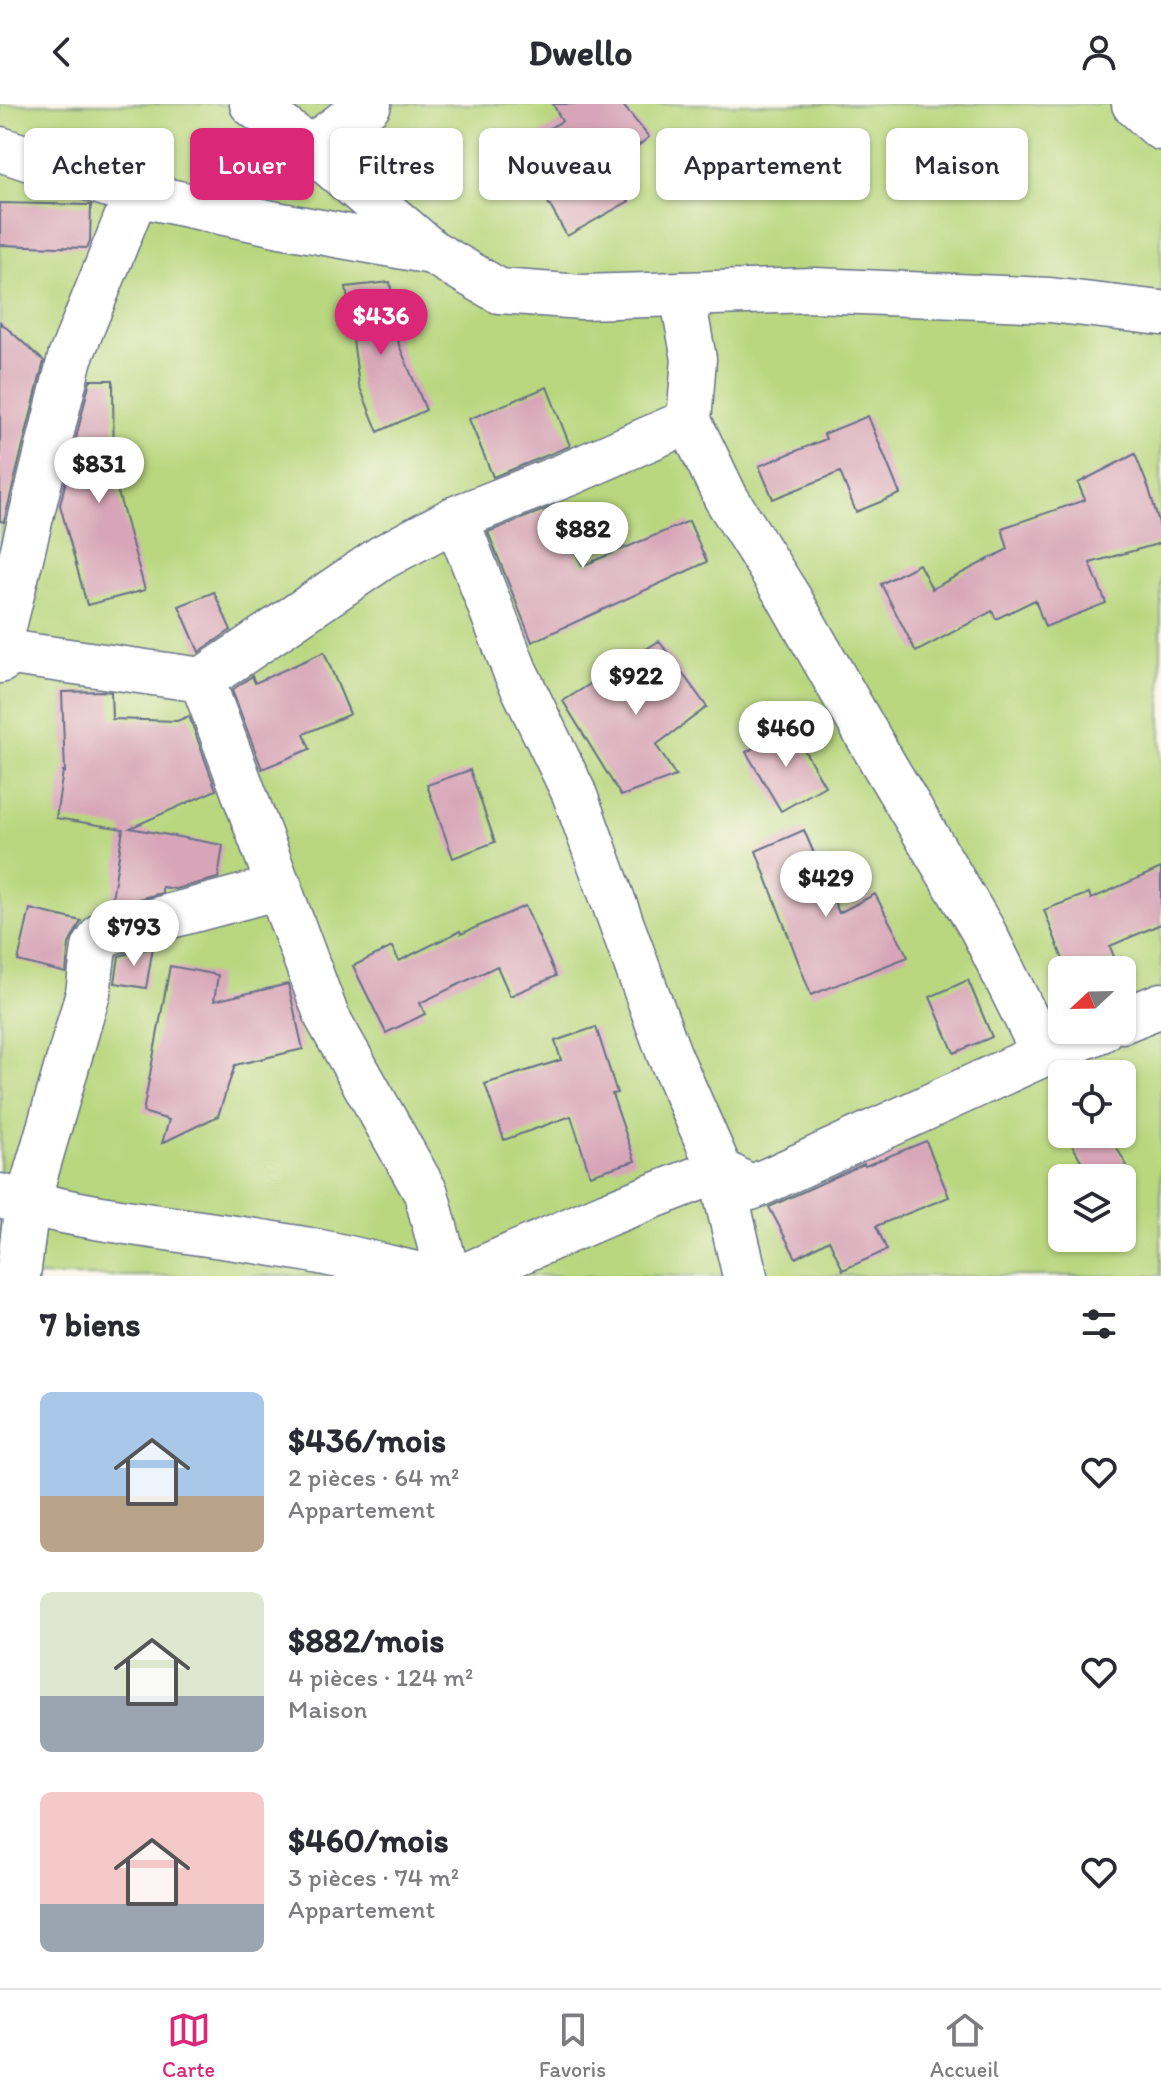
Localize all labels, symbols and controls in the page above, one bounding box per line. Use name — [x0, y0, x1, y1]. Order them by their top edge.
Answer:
icon: back — [40, 30, 84, 74]
icon: person — [1077, 30, 1121, 74]
text: Dwello — [528, 31, 633, 74]
chip: Acheter — [24, 128, 174, 200]
chip: Louer — [190, 128, 314, 200]
chip: Filtres — [330, 128, 463, 200]
chip: Nouveau — [479, 128, 640, 200]
chip: Appartement — [656, 128, 870, 200]
chip: Maison — [886, 128, 1028, 200]
pin: $436 — [334, 289, 428, 357]
text: $436 — [353, 299, 409, 331]
pin: $831 — [52, 437, 146, 505]
text: $831 — [72, 447, 126, 479]
pin: $882 — [536, 502, 630, 570]
text: $882 — [555, 512, 611, 544]
pin: $922 — [589, 649, 683, 717]
text: $922 — [609, 659, 663, 691]
pin: $460 — [739, 701, 833, 769]
text: $460 — [757, 711, 815, 743]
pin: $429 — [779, 851, 873, 919]
text: $429 — [798, 861, 854, 893]
pin: $793 — [87, 900, 181, 968]
text: $793 — [107, 910, 161, 942]
north arrow — [1048, 956, 1136, 1044]
map controls — [1048, 956, 1136, 1252]
button: locate — [1048, 1060, 1136, 1148]
button: layers — [1048, 1164, 1136, 1252]
icon: filters — [1077, 1302, 1121, 1346]
text: 7 biens — [40, 1304, 140, 1345]
text: $436/mois — [288, 1420, 446, 1461]
icon: home — [104, 1424, 200, 1520]
icon: heart — [1077, 1450, 1121, 1494]
text: 2 pièces · 64 m² — [288, 1461, 459, 1493]
text: Appartement — [288, 1493, 435, 1525]
text: $882/mois — [288, 1620, 444, 1661]
icon: home — [104, 1624, 200, 1720]
icon: heart — [1077, 1650, 1121, 1694]
text: 4 pièces · 124 m² — [288, 1661, 473, 1693]
text: Maison — [288, 1693, 367, 1725]
text: $460/mois — [288, 1820, 449, 1861]
icon: home — [104, 1824, 200, 1920]
icon: heart — [1077, 1850, 1121, 1894]
text: 3 pièces · 74 m² — [288, 1861, 459, 1893]
text: Appartement — [288, 1893, 435, 1925]
tab: Carte — [162, 2008, 215, 2083]
tab: Favoris — [539, 2008, 606, 2083]
tab: Accueil — [930, 2008, 999, 2083]

